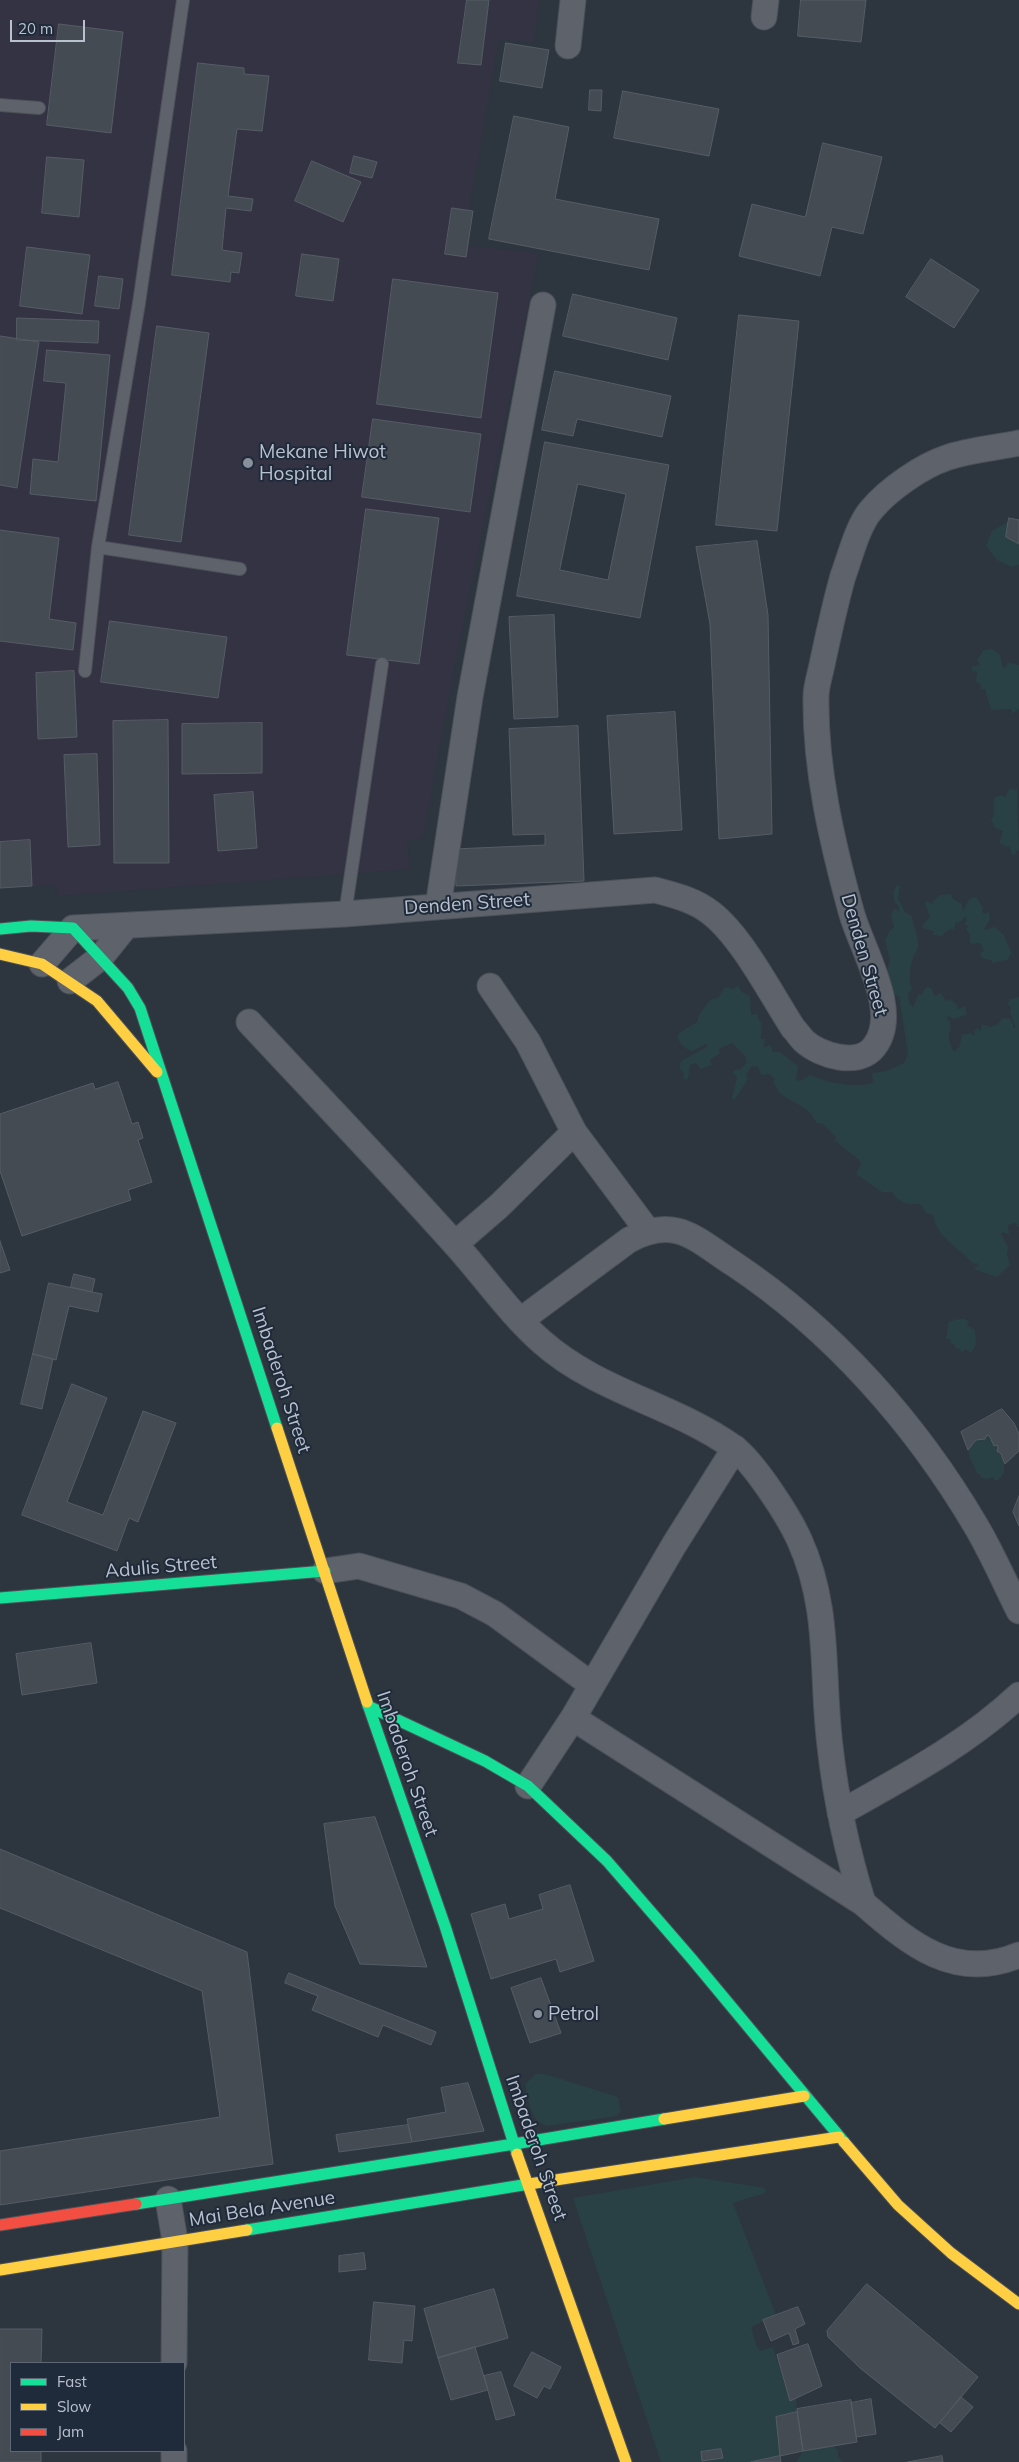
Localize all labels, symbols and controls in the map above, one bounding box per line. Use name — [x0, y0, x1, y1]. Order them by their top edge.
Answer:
scale bar — [12, 10, 88, 42]
text: 20 m — [18, 19, 53, 38]
place label: Mekane Hiwot Hospital — [259, 441, 386, 485]
marker: Mekane Hiwot Hospital — [241, 456, 255, 470]
street label: Denden Street — [403, 888, 531, 920]
street label: Denden Street — [836, 891, 892, 1019]
street label: Imbaderoh Street — [247, 1304, 315, 1456]
street label: Adulis Street — [104, 1551, 218, 1583]
street label: Imbaderoh Street — [371, 1688, 443, 1840]
place label: Petrol — [548, 2003, 599, 2025]
marker: Petrol — [532, 2008, 544, 2020]
street label: Imbaderoh Street — [500, 2072, 572, 2224]
street label: Mai Bela Avenue — [187, 2186, 337, 2232]
legend — [10, 2362, 185, 2452]
text: Fast — [57, 2372, 87, 2391]
text: Slow — [57, 2397, 91, 2416]
text: Jam — [57, 2422, 84, 2441]

